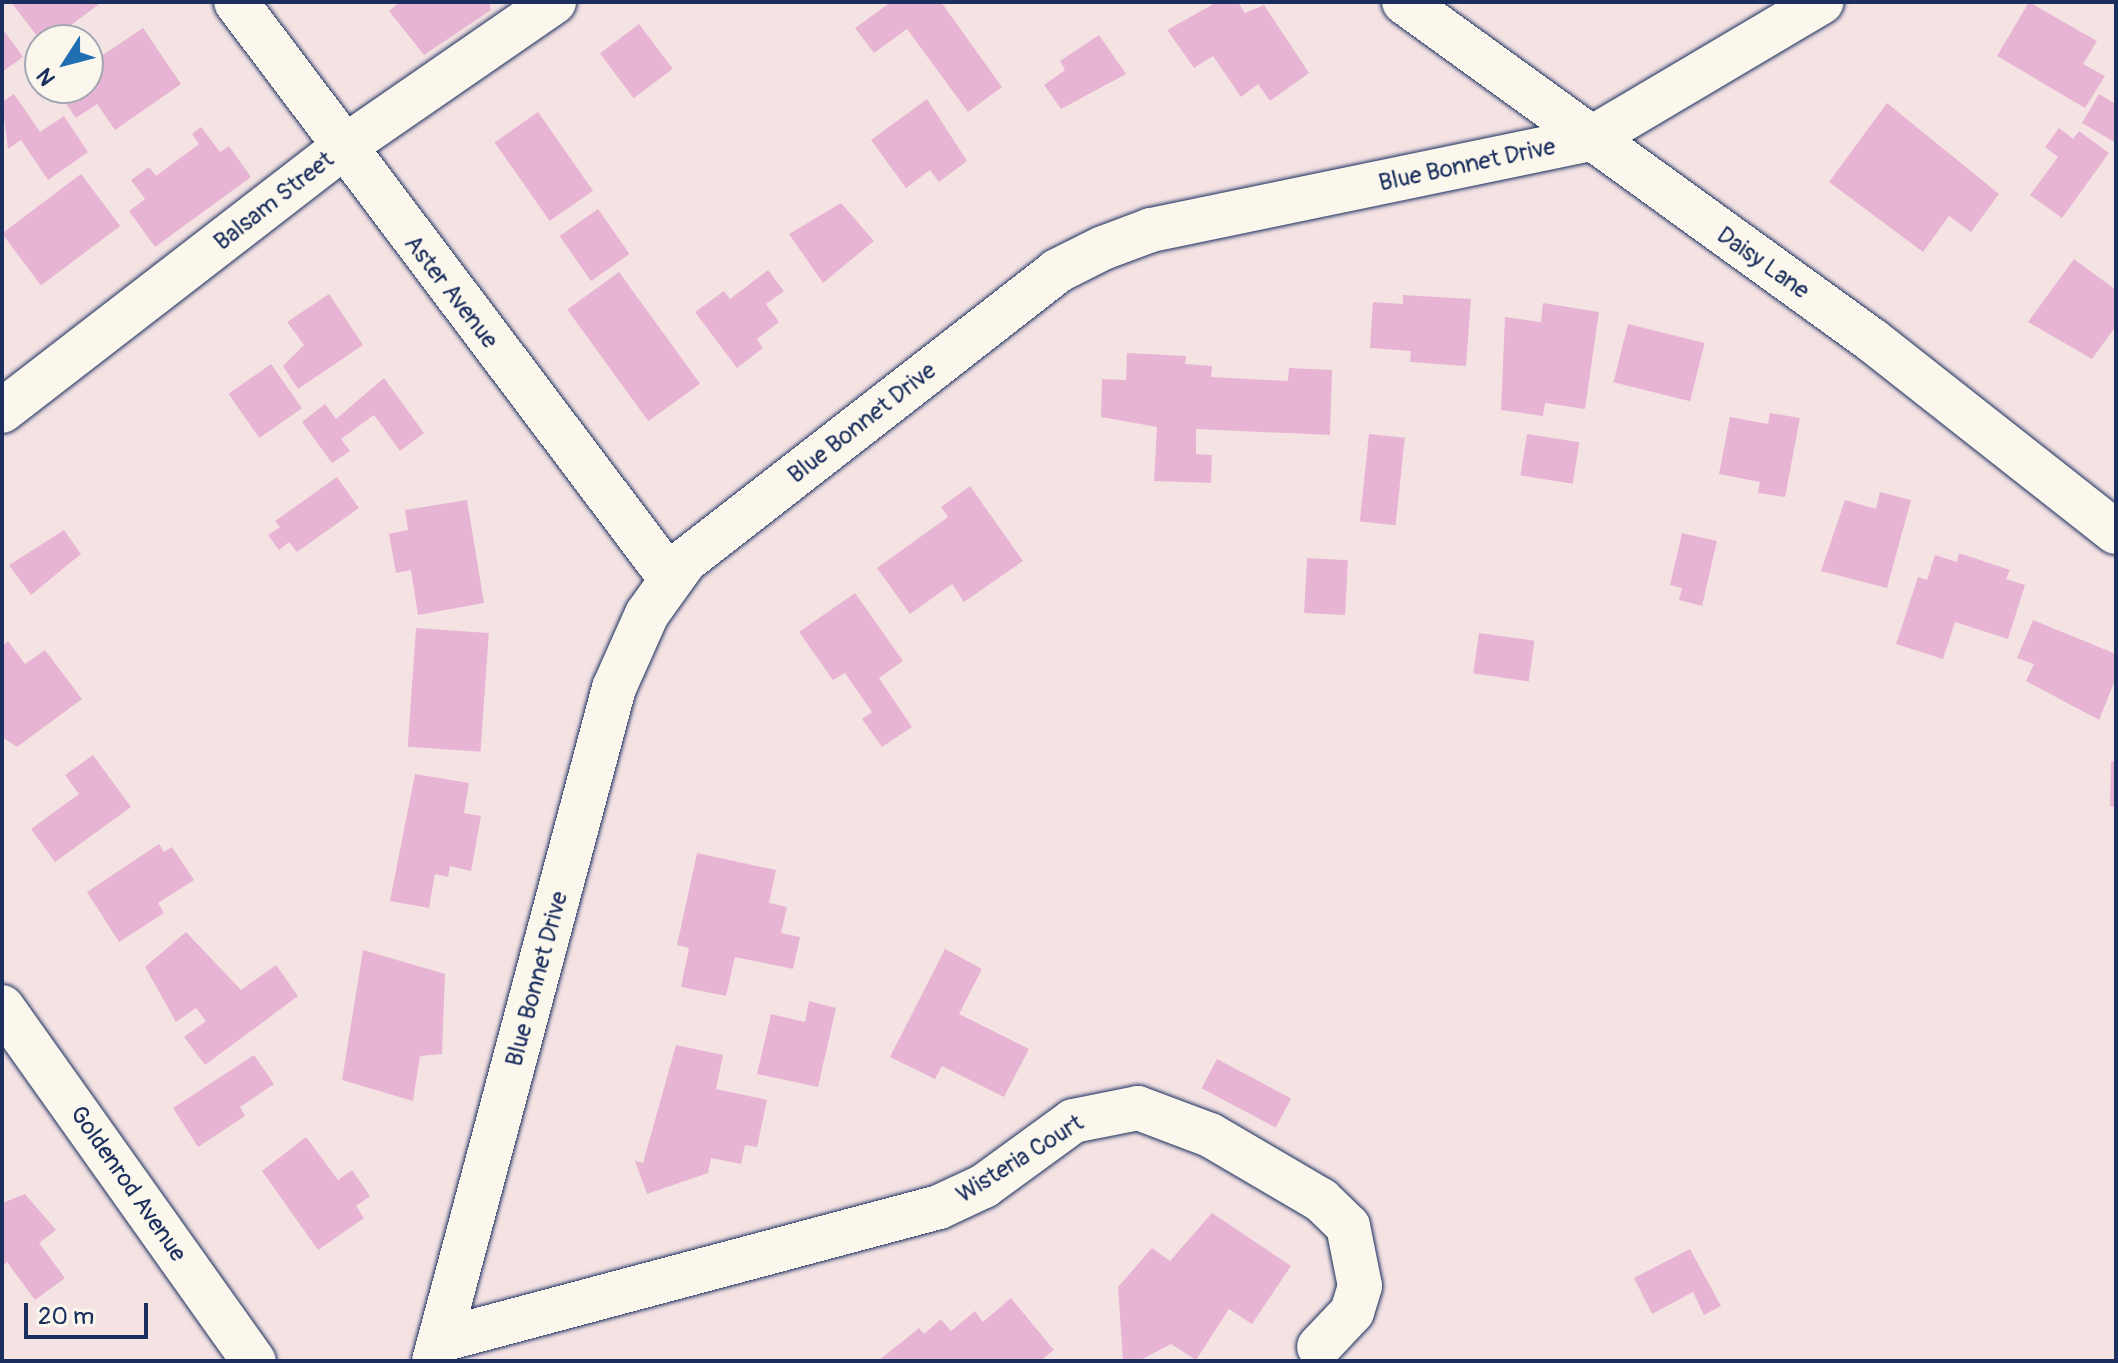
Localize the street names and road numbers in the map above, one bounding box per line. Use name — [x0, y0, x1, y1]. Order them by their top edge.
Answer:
street label: Blue Bonnet Drive — [1376, 132, 1558, 198]
street label: Balsam Street — [208, 145, 340, 257]
street label: Daisy Lane — [1711, 221, 1815, 305]
street label: Aster Avenue — [398, 230, 504, 354]
street label: Blue Bonnet Drive — [782, 356, 942, 490]
street label: Blue Bonnet Drive — [500, 888, 574, 1070]
street label: Goldenrod Avenue — [64, 1101, 192, 1267]
street label: Wisteria Court — [951, 1109, 1089, 1209]

